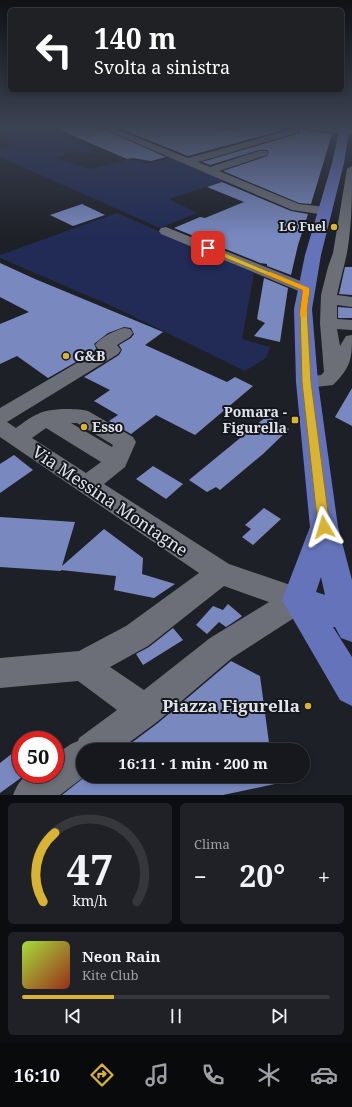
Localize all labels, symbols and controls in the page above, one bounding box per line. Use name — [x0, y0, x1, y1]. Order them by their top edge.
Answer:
text: 140 m — [94, 19, 176, 57]
icon: left — [28, 24, 80, 76]
text: Svolta a sinistra — [94, 55, 230, 79]
place label: LG Fuel — [279, 218, 327, 235]
marker: LG Fuel — [329, 222, 339, 232]
pin — [191, 231, 225, 265]
icon: arrive — [197, 237, 219, 259]
place label: G&B — [74, 346, 105, 365]
marker: G&B — [61, 351, 71, 361]
place label: Pomara - Figurella — [223, 402, 287, 437]
marker: Pomara - Figurella — [290, 415, 300, 425]
place label: Esso — [92, 417, 123, 436]
marker: Esso — [79, 422, 89, 432]
street label: Via Messina Montagne — [28, 440, 193, 561]
position arrow — [303, 506, 345, 548]
place label: Piazza Figurella — [162, 694, 300, 717]
marker: Piazza Figurella — [303, 701, 313, 711]
speed limit sign: 50 — [12, 731, 64, 783]
text: 16:11 · 1 min · 200 m — [118, 753, 268, 773]
text: Clima — [194, 835, 230, 853]
text: 47 — [66, 840, 114, 896]
text: 20° — [239, 855, 285, 896]
text: − — [194, 861, 207, 891]
text: + — [318, 861, 330, 891]
text: km/h — [72, 890, 108, 909]
text: Neon Rain — [82, 946, 160, 966]
text: Kite Club — [82, 966, 138, 984]
icon: previous — [62, 1005, 84, 1027]
icon: pause — [165, 1005, 187, 1027]
icon: next — [268, 1005, 290, 1027]
icon: directions — [88, 1061, 116, 1089]
icon: music — [143, 1061, 171, 1089]
icon: phone — [199, 1061, 227, 1089]
icon: climate — [255, 1061, 283, 1089]
icon: car — [310, 1061, 338, 1089]
text: 16:10 — [14, 1063, 60, 1087]

